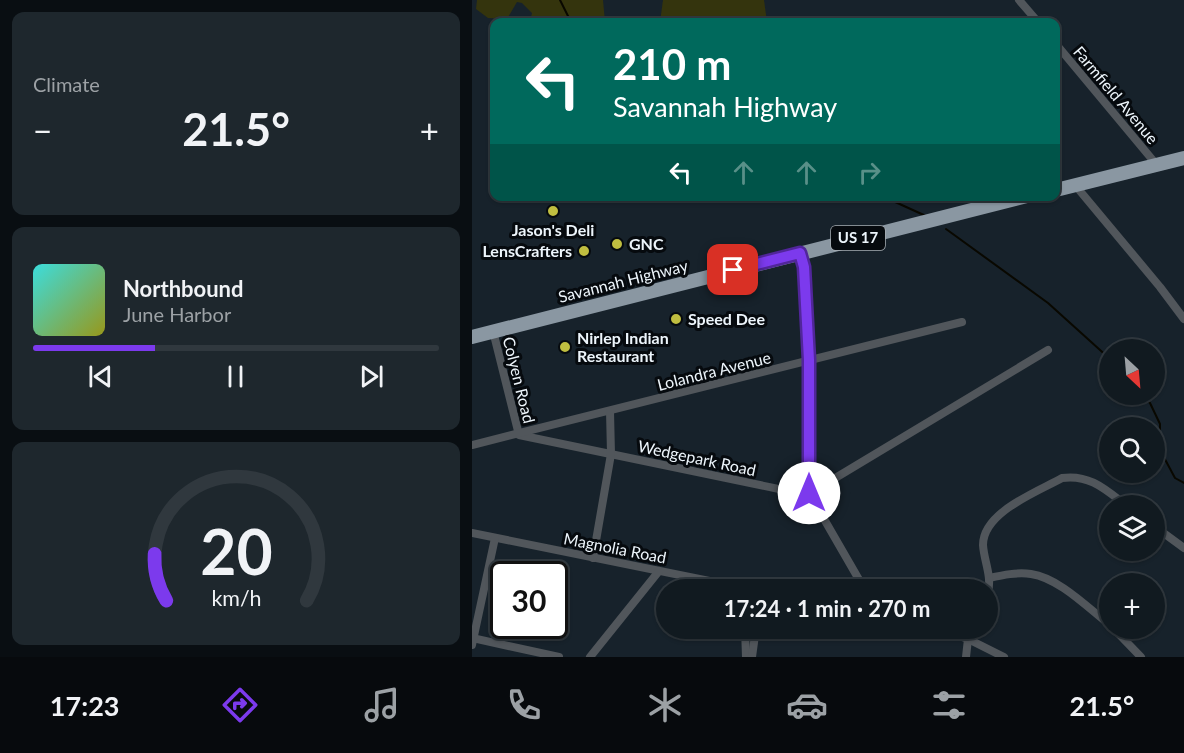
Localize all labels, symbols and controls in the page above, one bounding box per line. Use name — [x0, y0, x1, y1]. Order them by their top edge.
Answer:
text: 210 m — [613, 39, 731, 89]
icon: left — [514, 42, 592, 120]
street label: Farmfield Avenue — [1070, 42, 1163, 147]
text: Climate — [33, 72, 100, 96]
text: Savannah Highway — [613, 90, 837, 123]
text: 21.5° — [182, 102, 290, 156]
text: − — [33, 110, 52, 150]
text: + — [420, 110, 439, 150]
icon: left — [664, 156, 697, 189]
icon: ahead — [727, 156, 760, 189]
icon: ahead — [790, 156, 823, 189]
icon: right — [853, 156, 886, 189]
marker: Jason's Deli — [546, 204, 560, 218]
place label: Jason's Deli — [512, 220, 594, 239]
road number: US 17 — [831, 226, 885, 250]
place label: GNC — [629, 234, 664, 253]
marker: GNC — [610, 237, 624, 251]
place label: LensCrafters — [482, 241, 572, 260]
marker: LensCrafters — [577, 244, 591, 258]
pin — [707, 244, 758, 295]
icon: arrive — [716, 253, 749, 286]
street label: Savannah Highway — [556, 255, 690, 306]
text: Northbound — [123, 275, 243, 302]
text: June Harbor — [123, 302, 231, 326]
place label: Speed Dee — [688, 309, 765, 328]
marker: Speed Dee — [669, 312, 683, 326]
place label: Nirlep Indian Restaurant — [577, 328, 669, 365]
street label: Colyen Road — [500, 335, 539, 425]
north arrow — [1099, 339, 1165, 405]
map controls — [1099, 339, 1165, 639]
marker: Nirlep Indian Restaurant — [558, 340, 572, 354]
street label: Lolandra Avenue — [655, 347, 773, 394]
icon: previous — [84, 360, 117, 393]
icon: pause — [219, 360, 252, 393]
icon: next — [355, 360, 388, 393]
button: search — [1099, 417, 1165, 483]
street label: Wedgepark Road — [636, 436, 758, 479]
position arrow — [777, 461, 841, 525]
button: layers — [1099, 495, 1165, 561]
text: 20 — [200, 513, 272, 588]
street label: Magnolia Road — [562, 528, 668, 567]
speed limit sign: 30 — [490, 561, 568, 639]
button: + — [1099, 573, 1165, 639]
text: km/h — [211, 585, 261, 611]
text: 17:24 · 1 min · 270 m — [724, 595, 930, 622]
icon: directions — [219, 684, 261, 726]
icon: music — [361, 684, 403, 726]
icon: phone — [503, 684, 545, 726]
icon: climate — [644, 684, 686, 726]
icon: car — [786, 684, 828, 726]
icon: filters — [928, 684, 970, 726]
text: 17:23 — [50, 689, 119, 722]
text: 21.5° — [1069, 689, 1134, 722]

